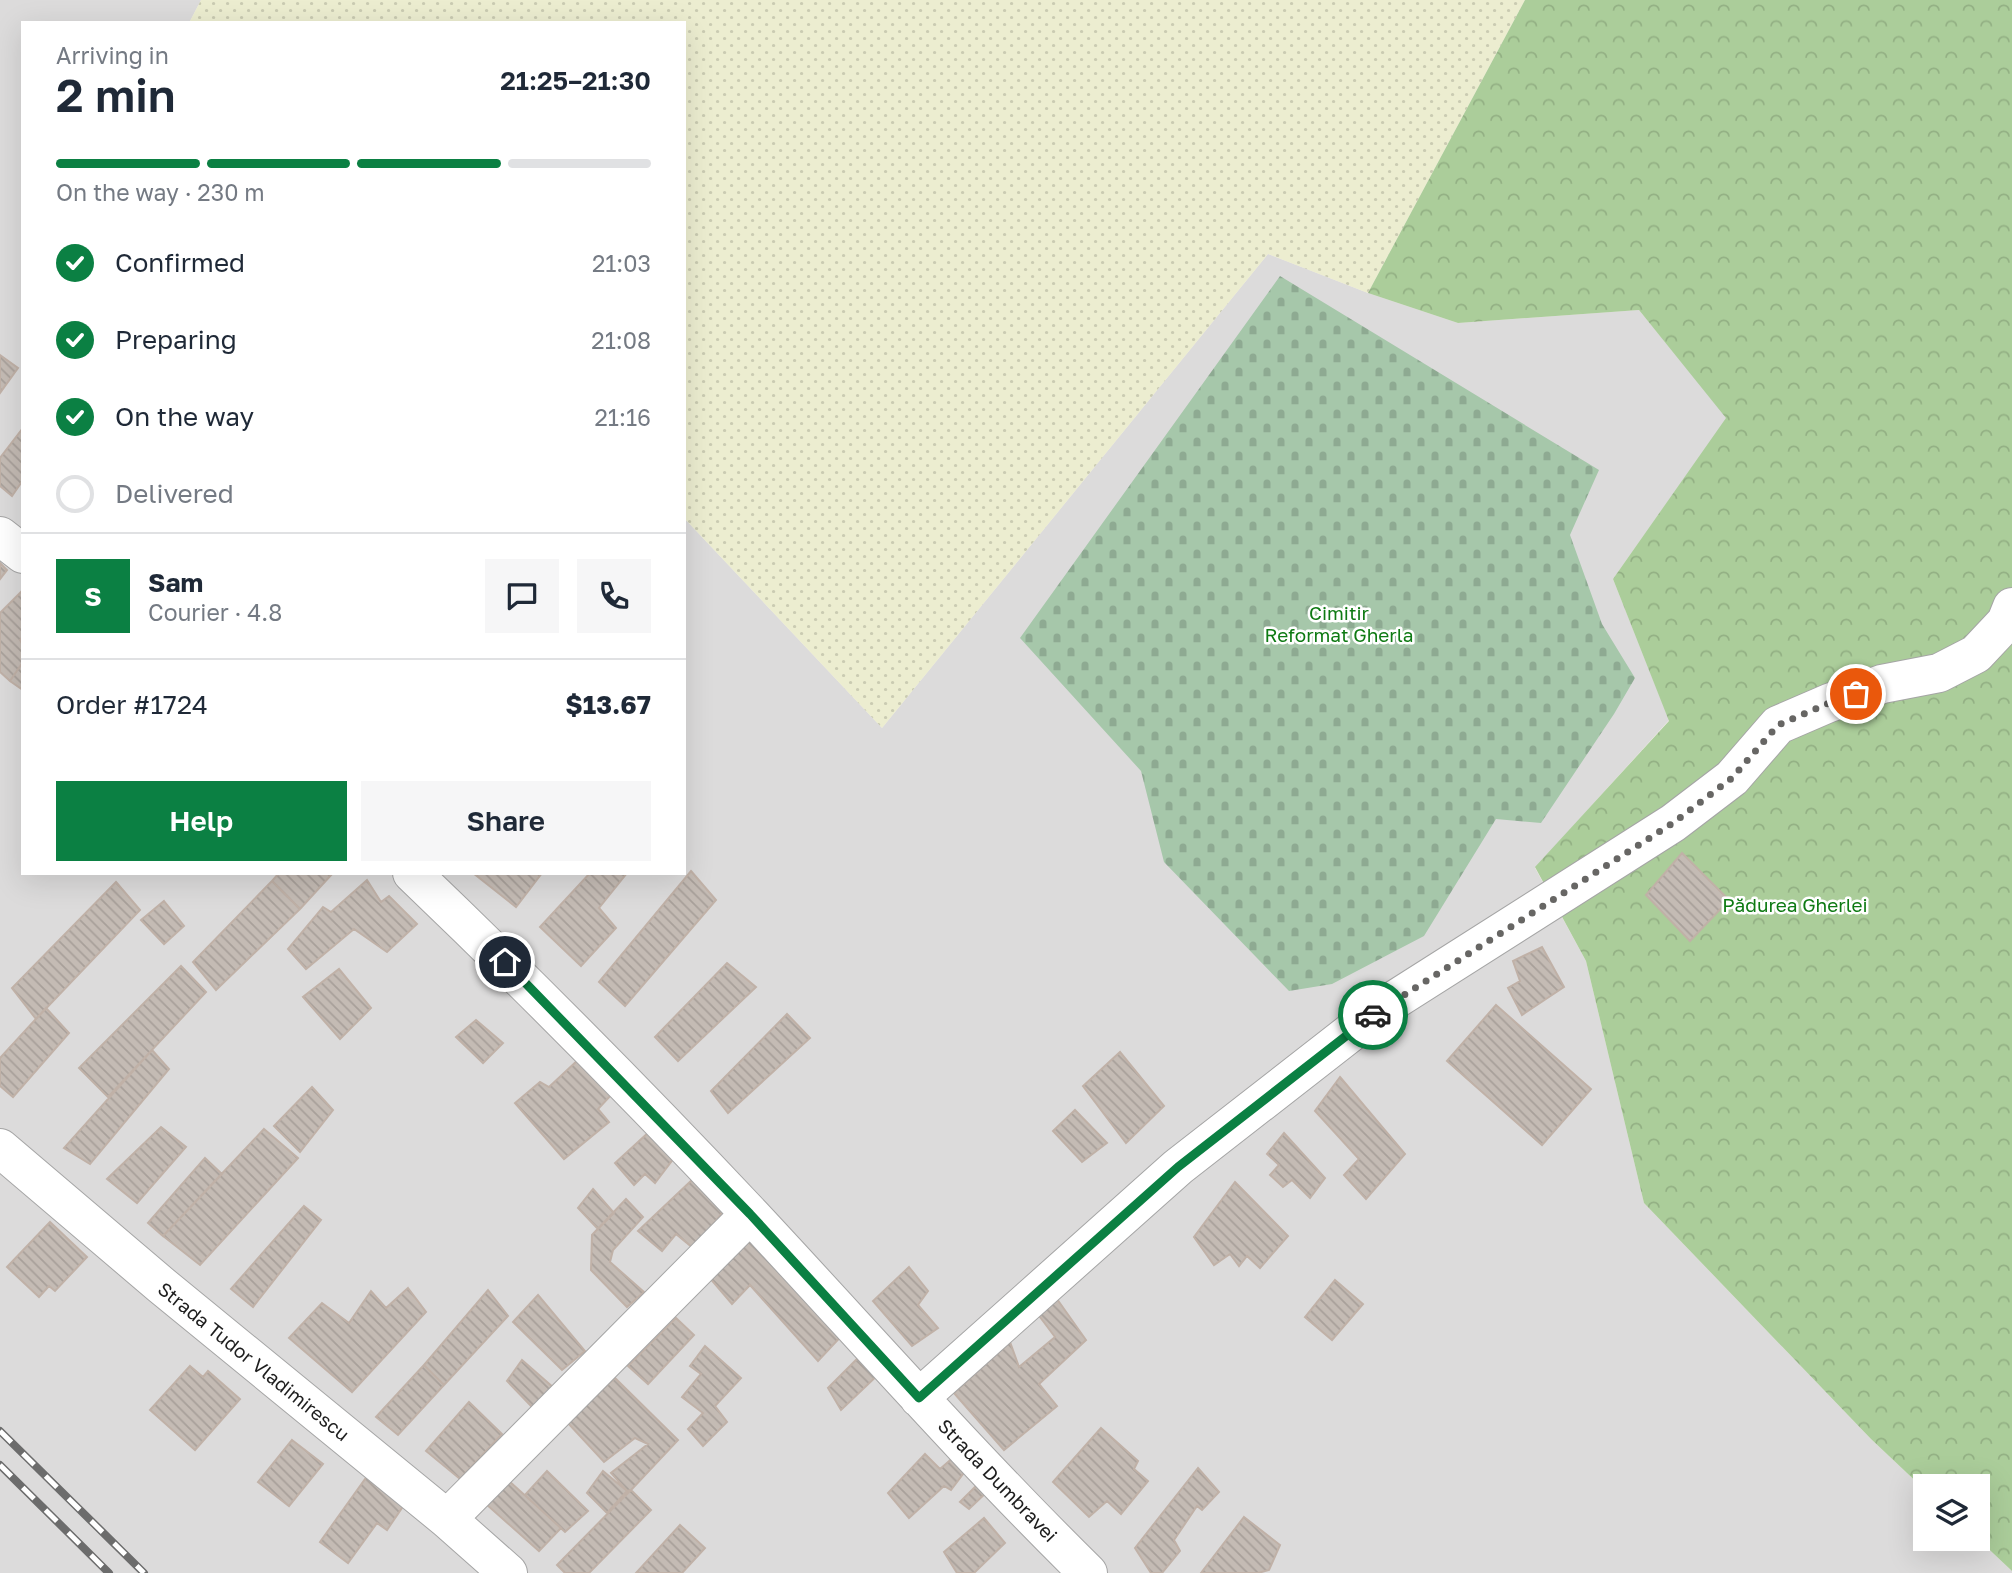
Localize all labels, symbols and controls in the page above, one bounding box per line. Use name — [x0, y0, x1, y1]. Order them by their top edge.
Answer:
text: Arriving in — [56, 41, 169, 69]
text: 21:25–21:30 — [500, 65, 651, 96]
text: 2 min — [56, 67, 176, 122]
text: On the way · 230 m — [56, 178, 265, 206]
icon: check — [56, 244, 94, 282]
text: Confirmed — [115, 247, 245, 278]
text: 21:03 — [592, 249, 651, 277]
icon: check — [56, 321, 94, 359]
text: Preparing — [115, 324, 237, 355]
text: 21:08 — [591, 326, 651, 354]
icon: check — [56, 398, 94, 436]
text: On the way — [115, 401, 254, 432]
text: 21:16 — [595, 403, 651, 431]
text: Delivered — [115, 478, 234, 509]
button: chat — [485, 559, 559, 633]
button: phone — [577, 559, 651, 633]
text: Sam — [148, 567, 203, 598]
text: S — [84, 581, 102, 612]
text: Courier · 4.8 — [148, 598, 282, 626]
park label: Cimitir Reformat Gherla — [1264, 601, 1414, 646]
pin — [1826, 664, 1886, 724]
icon: bag — [1837, 675, 1875, 713]
text: Order #1724 — [56, 689, 208, 720]
text: $13.67 — [565, 689, 651, 720]
button: Help — [56, 781, 347, 861]
button: Share — [361, 781, 651, 861]
park label: Pădurea Gherlei — [1722, 893, 1868, 916]
pin — [475, 932, 535, 992]
icon: home — [486, 943, 524, 981]
courier — [1338, 980, 1408, 1050]
icon: car — [1354, 996, 1392, 1034]
street label: Strada Tudor Vladimirescu — [154, 1277, 354, 1445]
street label: Strada Dumbravei — [934, 1414, 1062, 1546]
map controls — [1913, 1474, 1990, 1551]
button: layers — [1913, 1474, 1990, 1551]

